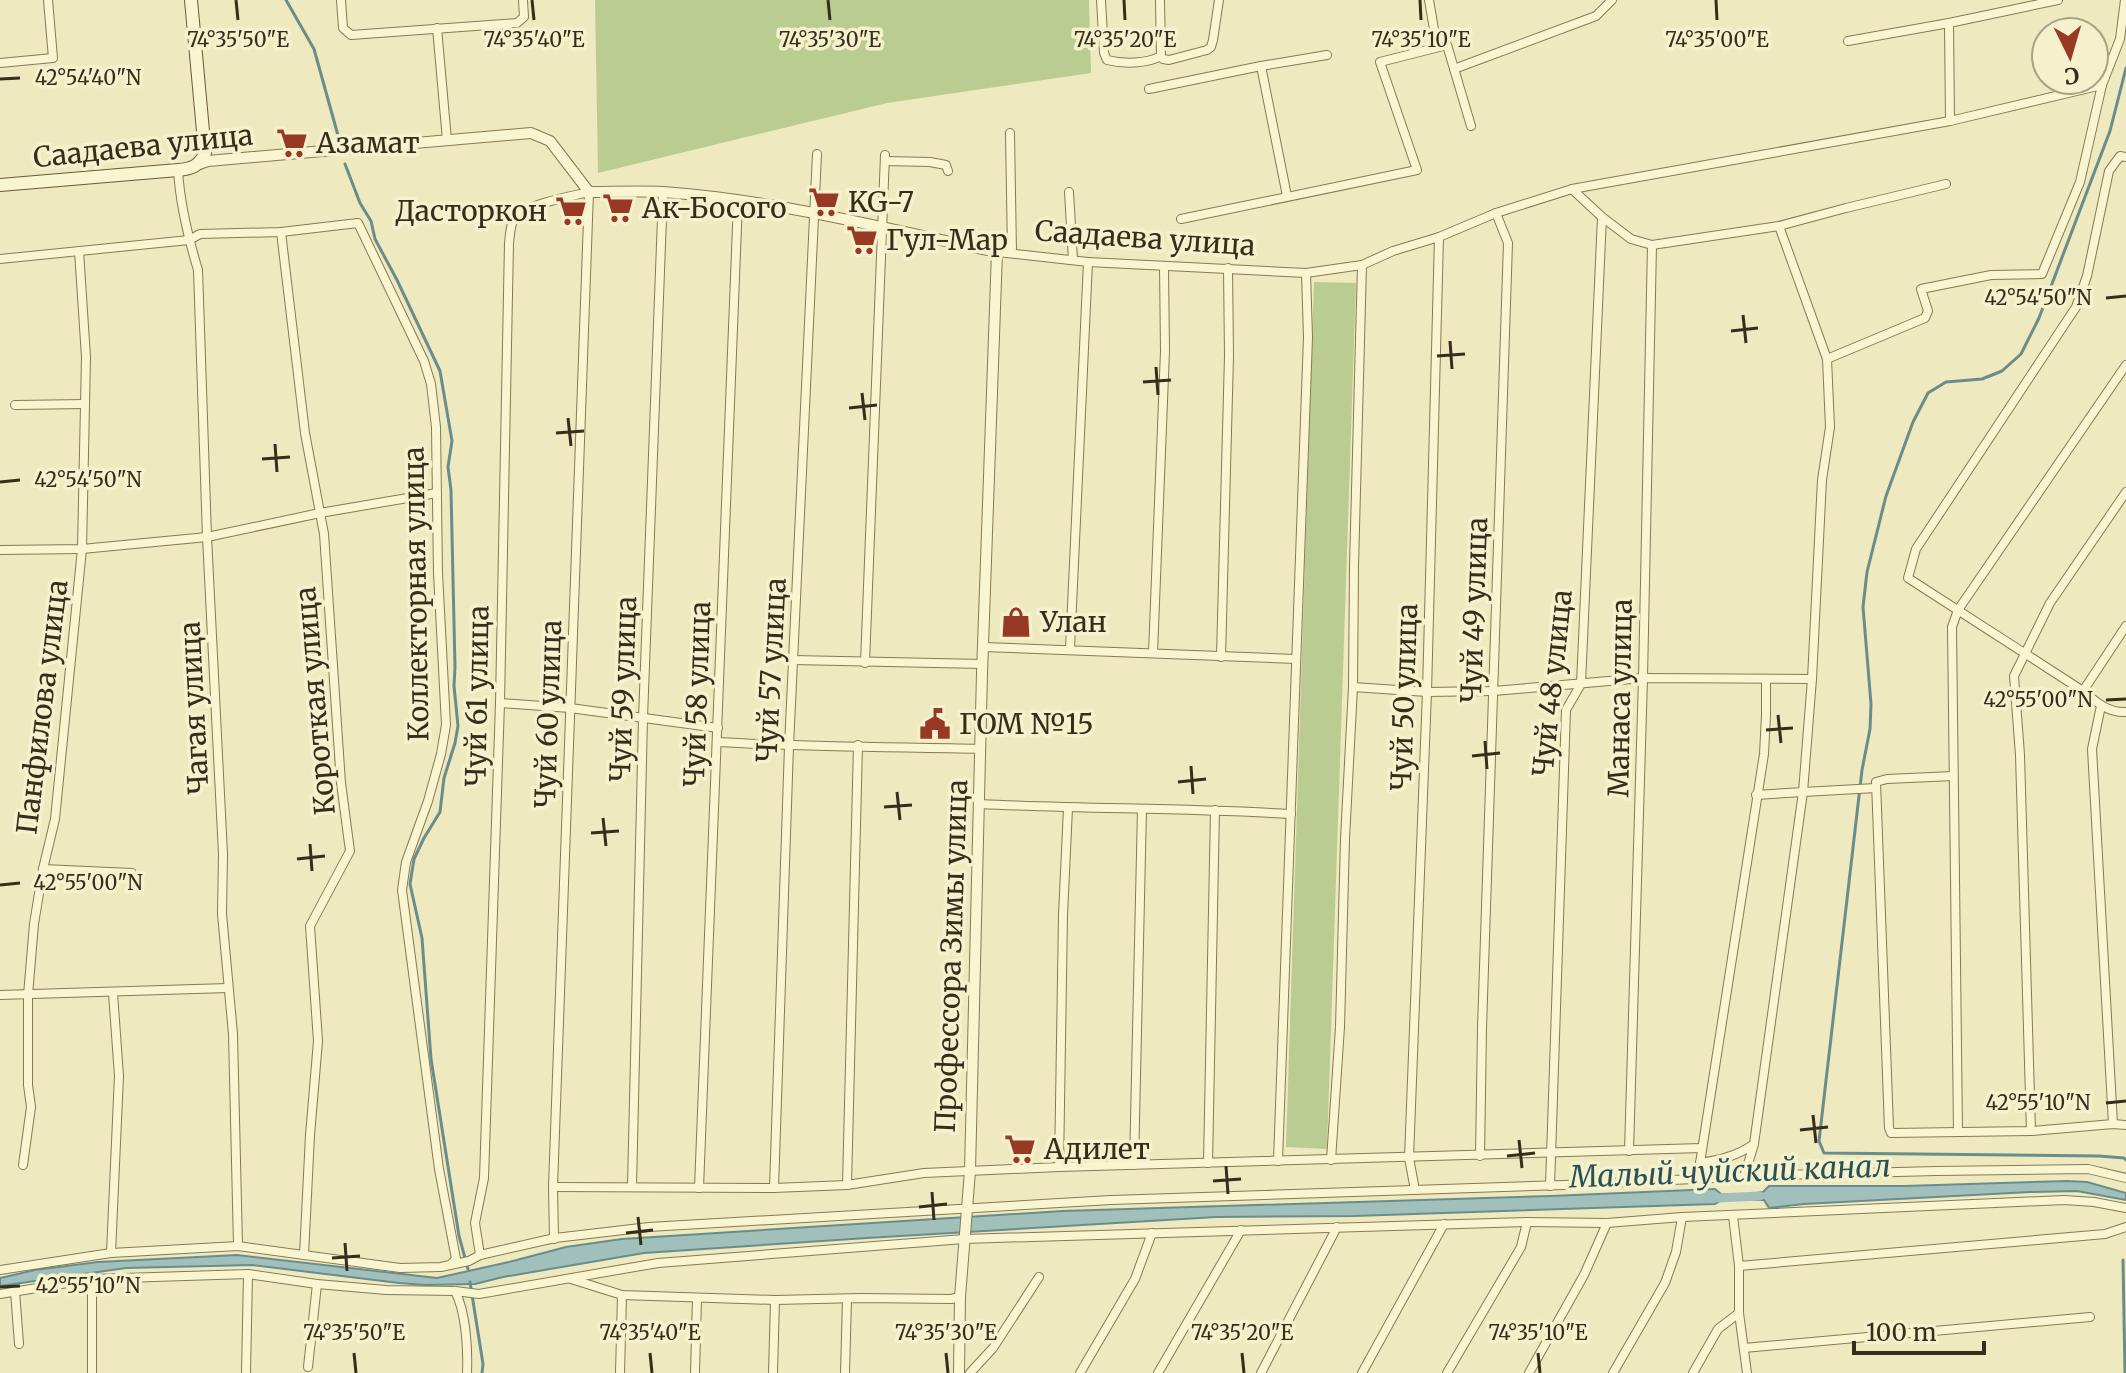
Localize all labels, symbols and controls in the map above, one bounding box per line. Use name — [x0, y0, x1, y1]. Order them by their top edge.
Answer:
north arrow — [2030, 16, 2110, 96]
text: 74°35'50"E — [187, 27, 289, 52]
text: 74°35'40"E — [484, 27, 585, 52]
text: 74°35'30"E — [779, 27, 881, 52]
text: 74°35'20"E — [1074, 27, 1176, 52]
text: 74°35'10"E — [1372, 27, 1471, 52]
text: 74°35'00"E — [1665, 27, 1769, 52]
text: С — [2063, 61, 2080, 91]
text: 42°54'40"N — [35, 65, 142, 90]
street label: Саадаева улица — [31, 117, 255, 175]
place label: Азамат — [315, 125, 420, 161]
supermarket icon: Азамат — [275, 126, 309, 160]
place label: KG-7 — [848, 184, 914, 220]
supermarket icon: KG-7 — [807, 185, 841, 219]
place label: Ак-Босого — [641, 190, 787, 226]
supermarket icon: Ак-Босого — [601, 191, 635, 225]
place label: Дасторкон — [395, 193, 547, 229]
supermarket icon: Дасторкон — [554, 194, 588, 228]
street label: Саадаева улица — [1034, 212, 1256, 264]
place label: Гул-Мар — [886, 222, 1008, 258]
supermarket icon: Гул-Мар — [845, 223, 879, 257]
text: 42°54'50"N — [1984, 285, 2092, 310]
street label: Коллекторная улица — [395, 446, 437, 742]
text: 42°54'50"N — [34, 467, 142, 492]
street label: Чуй 49 улица — [1453, 516, 1495, 704]
street label: Чуй 57 улица — [748, 577, 794, 763]
street label: Панфилова улица — [9, 578, 75, 836]
street label: Короткая улица — [287, 585, 343, 817]
street label: Чуй 48 улица — [1524, 588, 1580, 778]
street label: Чуй 59 улица — [602, 595, 644, 783]
street label: Манаса улица — [1600, 598, 1640, 798]
street label: Чуй 58 улица — [676, 600, 718, 788]
street label: Чуй 50 улица — [1383, 603, 1425, 791]
place label: Улан — [1039, 604, 1107, 640]
street label: Чуй 61 улица — [457, 605, 497, 787]
shop icon: Улан — [999, 605, 1033, 639]
street label: Чуй 60 улица — [527, 619, 569, 809]
street label: Чагая улица — [171, 621, 217, 795]
text: 42°55'00"N — [1983, 687, 2093, 712]
place label: ГОМ №15 — [959, 706, 1094, 742]
public building icon: ГОМ №15 — [918, 707, 952, 741]
street label: Профессора Зимы улица — [927, 779, 975, 1133]
text: 42°55'00"N — [33, 870, 143, 895]
text: 42°55'10"N — [1986, 1090, 2091, 1115]
place label: Адилет — [1043, 1131, 1150, 1167]
supermarket icon: Адилет — [1003, 1132, 1037, 1166]
water label: Малый чуйский канал — [1567, 1146, 1891, 1196]
text: 42°55'10"N — [36, 1273, 141, 1298]
scale bar — [1854, 1305, 1984, 1355]
text: 100 m — [1866, 1317, 1937, 1348]
text: 74°35'50"E — [303, 1320, 405, 1345]
text: 74°35'40"E — [600, 1320, 701, 1345]
text: 74°35'30"E — [895, 1320, 997, 1345]
text: 74°35'20"E — [1191, 1320, 1293, 1345]
text: 74°35'10"E — [1489, 1320, 1588, 1345]

